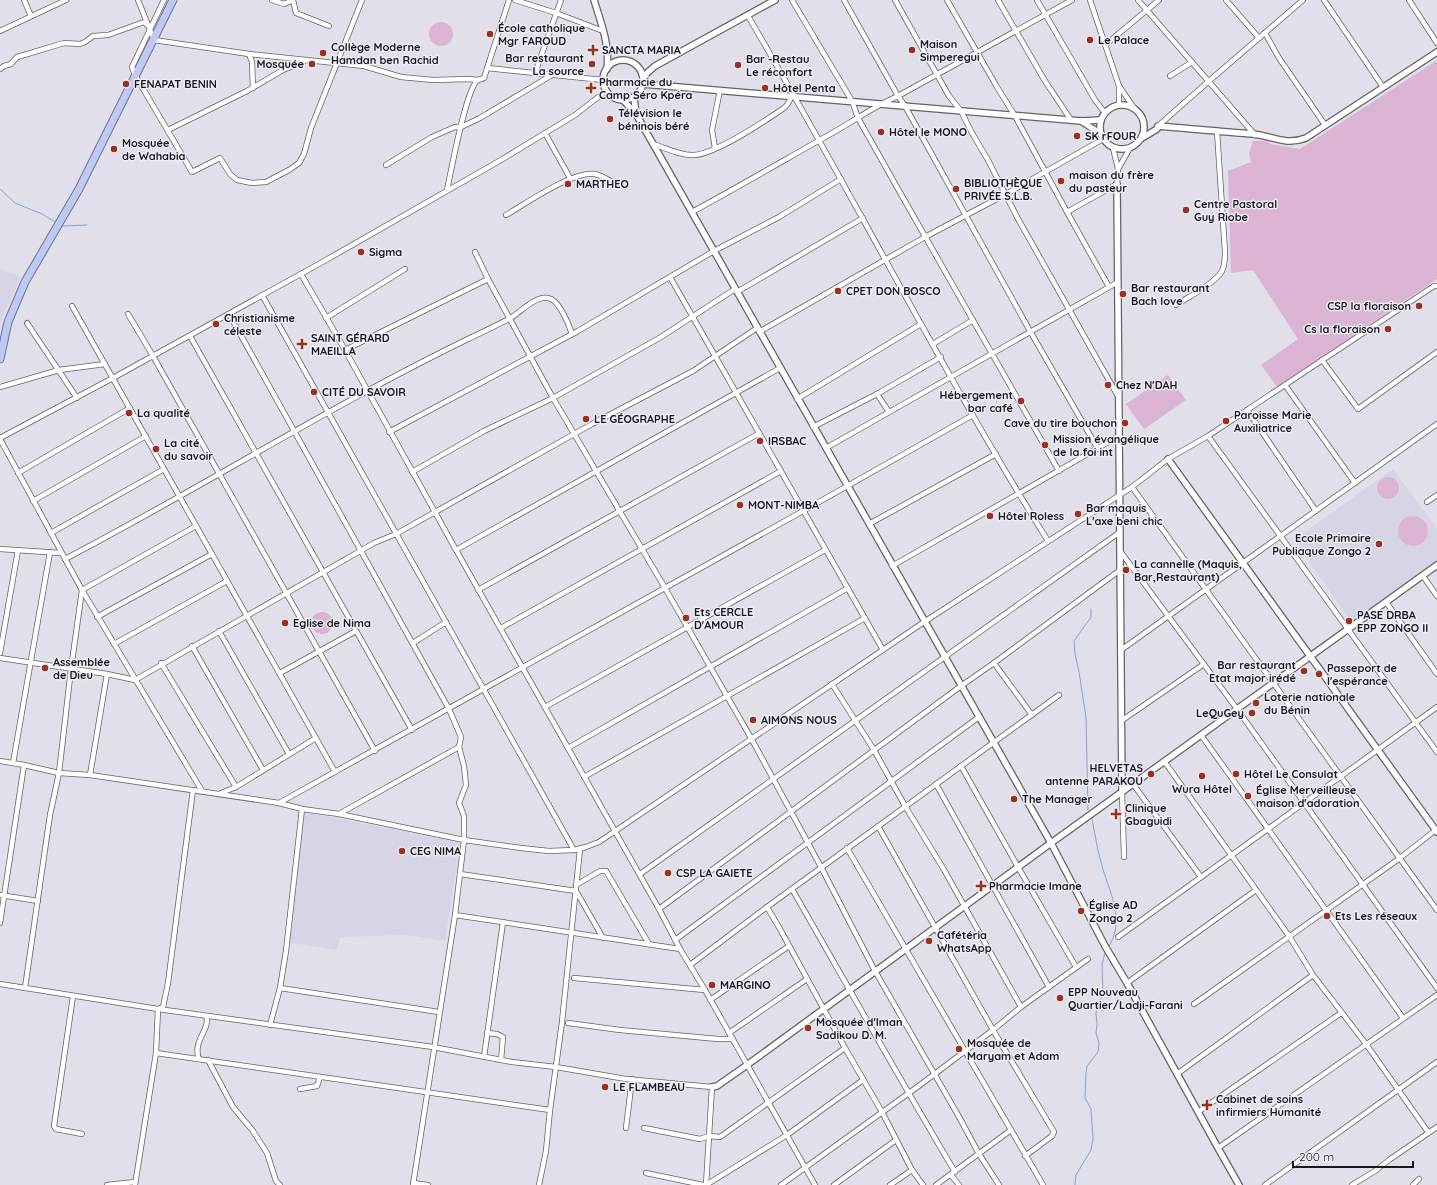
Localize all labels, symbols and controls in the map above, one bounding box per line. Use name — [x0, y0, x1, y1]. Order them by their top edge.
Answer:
place label: École catholique Mgr FAROUD — [498, 21, 586, 48]
marker: École catholique Mgr FAROUD — [485, 29, 495, 39]
place label: Le Palace — [1098, 33, 1150, 47]
marker: Le Palace — [1085, 35, 1095, 45]
place label: Maison Simperegui — [920, 37, 980, 64]
place label: Collège Moderne Hamdan ben Rachid — [331, 40, 439, 67]
place label: SANCTA MARIA — [602, 43, 681, 57]
marker: SANCTA MARIA — [587, 44, 599, 56]
marker: Maison Simperegui — [907, 45, 917, 55]
marker: Collège Moderne Hamdan ben Rachid — [318, 48, 328, 58]
place label: Bar restaurant La source — [505, 51, 584, 78]
place label: Bar -Restau Le réconfort — [746, 52, 813, 79]
place label: Mosquée — [256, 57, 304, 71]
marker: Mosquée — [307, 59, 317, 69]
marker: Bar restaurant La source — [587, 59, 597, 69]
marker: Bar -Restau Le réconfort — [733, 60, 743, 70]
place label: Pharmacie du Camp Séro Kpéra — [599, 75, 693, 102]
place label: FENAPAT BENIN — [134, 77, 217, 91]
marker: FENAPAT BENIN — [121, 79, 131, 89]
place label: Hôtel Penta — [773, 81, 836, 95]
marker: Pharmacie du Camp Séro Kpéra — [586, 83, 596, 93]
marker: Hôtel Penta — [760, 83, 770, 93]
place label: Télévision le béninois béré — [618, 106, 690, 133]
marker: Télévision le béninois béré — [605, 114, 615, 124]
place label: Hôtel le MONO — [889, 125, 967, 139]
marker: Hôtel le MONO — [876, 127, 886, 137]
place label: SK rFOUR — [1085, 129, 1137, 143]
marker: SK rFOUR — [1072, 131, 1082, 141]
place label: Mosquée de Wahabia — [122, 136, 186, 163]
marker: Mosquée de Wahabia — [109, 144, 119, 154]
place label: maison du frère du pasteur — [1069, 168, 1154, 195]
place label: BIBLIOTHÈQUE PRIVÉE S.L.B. — [964, 176, 1042, 203]
marker: maison du frère du pasteur — [1056, 176, 1066, 186]
place label: MARTHEO — [576, 177, 629, 191]
marker: MARTHEO — [563, 179, 573, 189]
marker: BIBLIOTHÈQUE PRIVÉE S.L.B. — [951, 184, 961, 194]
place label: Centre Pastoral Guy Riobe — [1194, 197, 1277, 224]
marker: Centre Pastoral Guy Riobe — [1181, 205, 1191, 215]
place label: Sigma — [369, 245, 402, 259]
marker: Sigma — [356, 247, 366, 257]
place label: Bar restaurant Bach love — [1131, 281, 1210, 308]
place label: CPET DON BOSCO — [846, 284, 941, 298]
marker: CPET DON BOSCO — [833, 286, 843, 296]
marker: Bar restaurant Bach love — [1118, 289, 1128, 299]
place label: CSP la floraison — [1327, 299, 1411, 313]
marker: CSP la floraison — [1414, 301, 1424, 311]
place label: Christianisme céleste — [224, 311, 296, 338]
marker: Christianisme céleste — [211, 319, 221, 329]
place label: Cs la floraison — [1304, 322, 1380, 336]
marker: Cs la floraison — [1383, 324, 1393, 334]
place label: SAINT GÉRARD MAEILLA — [311, 331, 390, 358]
marker: SAINT GÉRARD MAEILLA — [296, 338, 308, 350]
place label: Chez N'DAH — [1116, 378, 1177, 392]
marker: Chez N'DAH — [1103, 380, 1113, 390]
place label: CITÉ DU SAVOIR — [322, 385, 406, 399]
marker: CITÉ DU SAVOIR — [309, 387, 319, 397]
place label: Hébergement bar café — [940, 388, 1014, 415]
marker: Hébergement bar café — [1016, 396, 1026, 406]
place label: La qualité — [137, 406, 190, 420]
marker: La qualité — [124, 408, 134, 418]
place label: Paroisse Marie Auxiliatrice — [1234, 408, 1312, 435]
place label: LE GÉOGRAPHE — [594, 412, 675, 426]
marker: LE GÉOGRAPHE — [581, 414, 591, 424]
place label: Cave du tire bouchon — [1004, 416, 1117, 430]
marker: Paroisse Marie Auxiliatrice — [1221, 416, 1231, 426]
marker: Cave du tire bouchon — [1120, 418, 1130, 428]
place label: Mission évangélique de la foi int — [1053, 432, 1160, 459]
place label: IRSBAC — [768, 434, 806, 448]
place label: La cité du savoir — [164, 436, 213, 463]
marker: IRSBAC — [755, 436, 765, 446]
marker: Mission évangélique de la foi int — [1040, 440, 1050, 450]
marker: La cité du savoir — [151, 444, 161, 454]
place label: MONT-NIMBA — [748, 498, 819, 512]
marker: MONT-NIMBA — [735, 500, 745, 510]
place label: Bar maquis L'axe beni chic — [1086, 501, 1163, 528]
place label: Hôtel Roless — [998, 509, 1064, 523]
marker: Bar maquis L'axe beni chic — [1073, 509, 1083, 519]
marker: Hôtel Roless — [985, 511, 995, 521]
place label: Ecole Primaire Publiaque Zongo 2 — [1272, 531, 1372, 558]
marker: Ecole Primaire Publiaque Zongo 2 — [1374, 539, 1384, 549]
place label: La cannelle (Maquis, Bar,Restaurant) — [1134, 557, 1242, 584]
marker: La cannelle (Maquis, Bar,Restaurant) — [1121, 565, 1131, 575]
place label: Ets CERCLE D'AMOUR — [694, 605, 753, 632]
place label: PASE DRBA EPP ZONGO II — [1357, 608, 1428, 635]
marker: Ets CERCLE D'AMOUR — [681, 613, 691, 623]
place label: Eglise de Nima — [293, 616, 371, 630]
marker: PASE DRBA EPP ZONGO II — [1344, 616, 1354, 626]
marker: Eglise de Nima — [280, 618, 290, 628]
place label: Assemblée de Dieu — [53, 655, 111, 682]
place label: Bar restaurant Etat major irédé — [1209, 658, 1297, 685]
place label: Passeport de l'espérance — [1327, 661, 1398, 688]
marker: Assemblée de Dieu — [40, 663, 50, 673]
marker: Bar restaurant Etat major irédé — [1299, 666, 1309, 676]
marker: Passeport de l'espérance — [1314, 669, 1324, 679]
place label: Loterie nationale du Bénin — [1264, 690, 1356, 717]
marker: Loterie nationale du Bénin — [1251, 698, 1261, 708]
place label: LeQuGey — [1196, 706, 1244, 720]
marker: LeQuGey — [1247, 708, 1257, 718]
place label: AIMONS NOUS — [761, 713, 837, 727]
marker: AIMONS NOUS — [748, 715, 758, 725]
place label: HELVETAS antenne PARAKOU — [1045, 761, 1143, 788]
place label: Hôtel Le Consulat — [1244, 767, 1338, 781]
marker: HELVETAS antenne PARAKOU — [1146, 769, 1156, 779]
marker: Hôtel Le Consulat — [1231, 769, 1241, 779]
marker: Wura Hôtel — [1197, 771, 1207, 781]
place label: Wura Hôtel — [1172, 782, 1232, 796]
place label: Église Merveilleuse maison d'adoration — [1256, 783, 1359, 810]
marker: Église Merveilleuse maison d'adoration — [1243, 791, 1253, 801]
place label: The Manager — [1022, 792, 1093, 806]
marker: The Manager — [1009, 794, 1019, 804]
place label: Clinique Gbaguidi — [1125, 801, 1172, 828]
marker: Clinique Gbaguidi — [1110, 808, 1122, 820]
place label: CEG NIMA — [410, 844, 461, 858]
marker: CEG NIMA — [397, 846, 407, 856]
place label: CSP LA GAIETE — [676, 866, 753, 880]
marker: CSP LA GAIETE — [663, 868, 673, 878]
place label: Pharmacie Imane — [989, 879, 1082, 893]
marker: Pharmacie Imane — [976, 881, 986, 891]
place label: Église AD Zongo 2 — [1089, 898, 1138, 925]
marker: Église AD Zongo 2 — [1076, 906, 1086, 916]
place label: Ets Les réseaux — [1335, 909, 1418, 923]
marker: Ets Les réseaux — [1322, 911, 1332, 921]
place label: Cafétéria WhatsApp — [937, 928, 992, 955]
marker: Cafétéria WhatsApp — [924, 936, 934, 946]
place label: MARGINO — [720, 978, 771, 992]
marker: MARGINO — [707, 980, 717, 990]
place label: EPP Nouveau Quartier/Ladji-Farani — [1068, 985, 1183, 1012]
marker: EPP Nouveau Quartier/Ladji-Farani — [1055, 993, 1065, 1003]
place label: Mosquée d'Iman Sadikou D. M. — [816, 1015, 902, 1042]
marker: Mosquée d'Iman Sadikou D. M. — [803, 1023, 813, 1033]
place label: Mosquée de Maryam et Adam — [967, 1036, 1059, 1063]
marker: Mosquée de Maryam et Adam — [954, 1044, 964, 1054]
place label: LE FLAMBEAU — [613, 1080, 685, 1094]
marker: LE FLAMBEAU — [600, 1082, 610, 1092]
place label: Cabinet de soins infirmiers Humanité — [1216, 1092, 1322, 1119]
marker: Cabinet de soins infirmiers Humanité — [1201, 1099, 1213, 1111]
scale bar — [1293, 1143, 1413, 1169]
text: 200 m — [1299, 1149, 1334, 1164]

